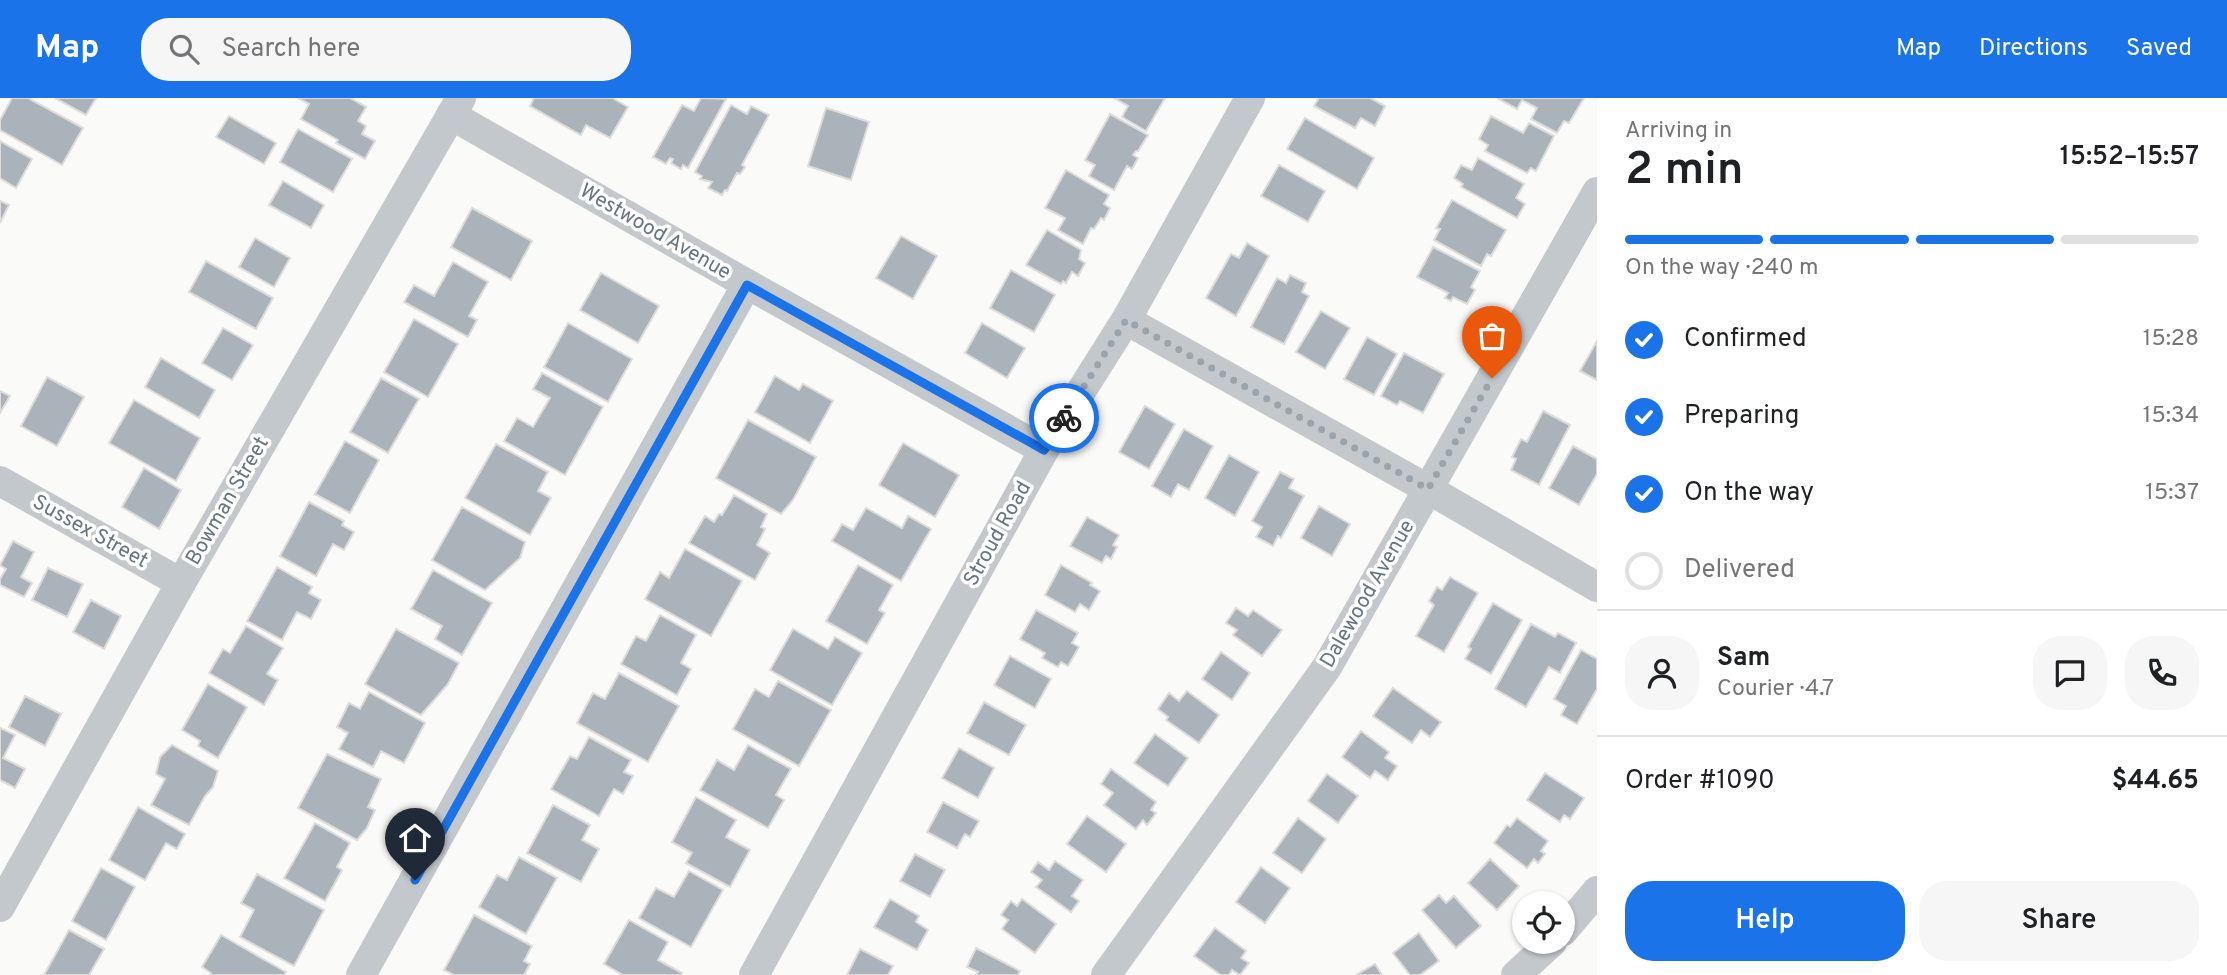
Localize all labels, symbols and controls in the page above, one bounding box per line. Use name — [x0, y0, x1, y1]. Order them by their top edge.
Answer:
search box — [141, 18, 631, 81]
text: Map — [35, 28, 99, 70]
icon: search — [165, 30, 203, 68]
text: Search here — [221, 33, 360, 66]
text: Map — [1896, 34, 1941, 64]
text: Directions — [1979, 34, 2088, 64]
text: Saved — [2126, 34, 2192, 64]
text: Arriving in — [1625, 117, 1732, 146]
text: 15:52–15:57 — [2060, 141, 2199, 174]
text: 2 min — [1625, 142, 1744, 201]
street label: Westwood Avenue — [574, 178, 736, 286]
text: On the way · 240 m — [1625, 254, 1819, 283]
pin — [1462, 306, 1522, 378]
icon: bag — [1473, 317, 1511, 355]
icon: check — [1625, 321, 1663, 359]
text: Confirmed — [1684, 323, 1807, 356]
text: 15:28 — [2143, 325, 2199, 354]
courier — [1029, 383, 1099, 453]
icon: check — [1625, 398, 1663, 436]
icon: bike — [1045, 399, 1083, 437]
text: Preparing — [1684, 400, 1799, 433]
text: 15:34 — [2143, 402, 2199, 431]
street label: Bowman Street — [180, 432, 276, 570]
icon: check — [1625, 475, 1663, 513]
street label: Stroud Road — [958, 477, 1038, 591]
text: On the way — [1684, 477, 1814, 510]
text: 15:37 — [2145, 479, 2199, 508]
street label: Sussex Street — [27, 489, 153, 575]
street label: Dalewood Avenue — [1315, 515, 1421, 673]
text: Delivered — [1684, 554, 1795, 587]
button: person — [1625, 636, 1699, 710]
button: chat — [2033, 636, 2107, 710]
button: phone — [2125, 636, 2199, 710]
text: Sam — [1717, 642, 1770, 675]
text: Courier · 4.7 — [1717, 675, 1834, 704]
text: Order #1090 — [1625, 765, 1775, 798]
text: $44.65 — [2112, 765, 2199, 798]
pin — [385, 808, 445, 880]
icon: home — [396, 819, 434, 857]
button: Help — [1625, 881, 1905, 961]
button: Share — [1919, 881, 2199, 961]
map controls — [1512, 891, 1575, 954]
button: locate — [1512, 891, 1575, 954]

